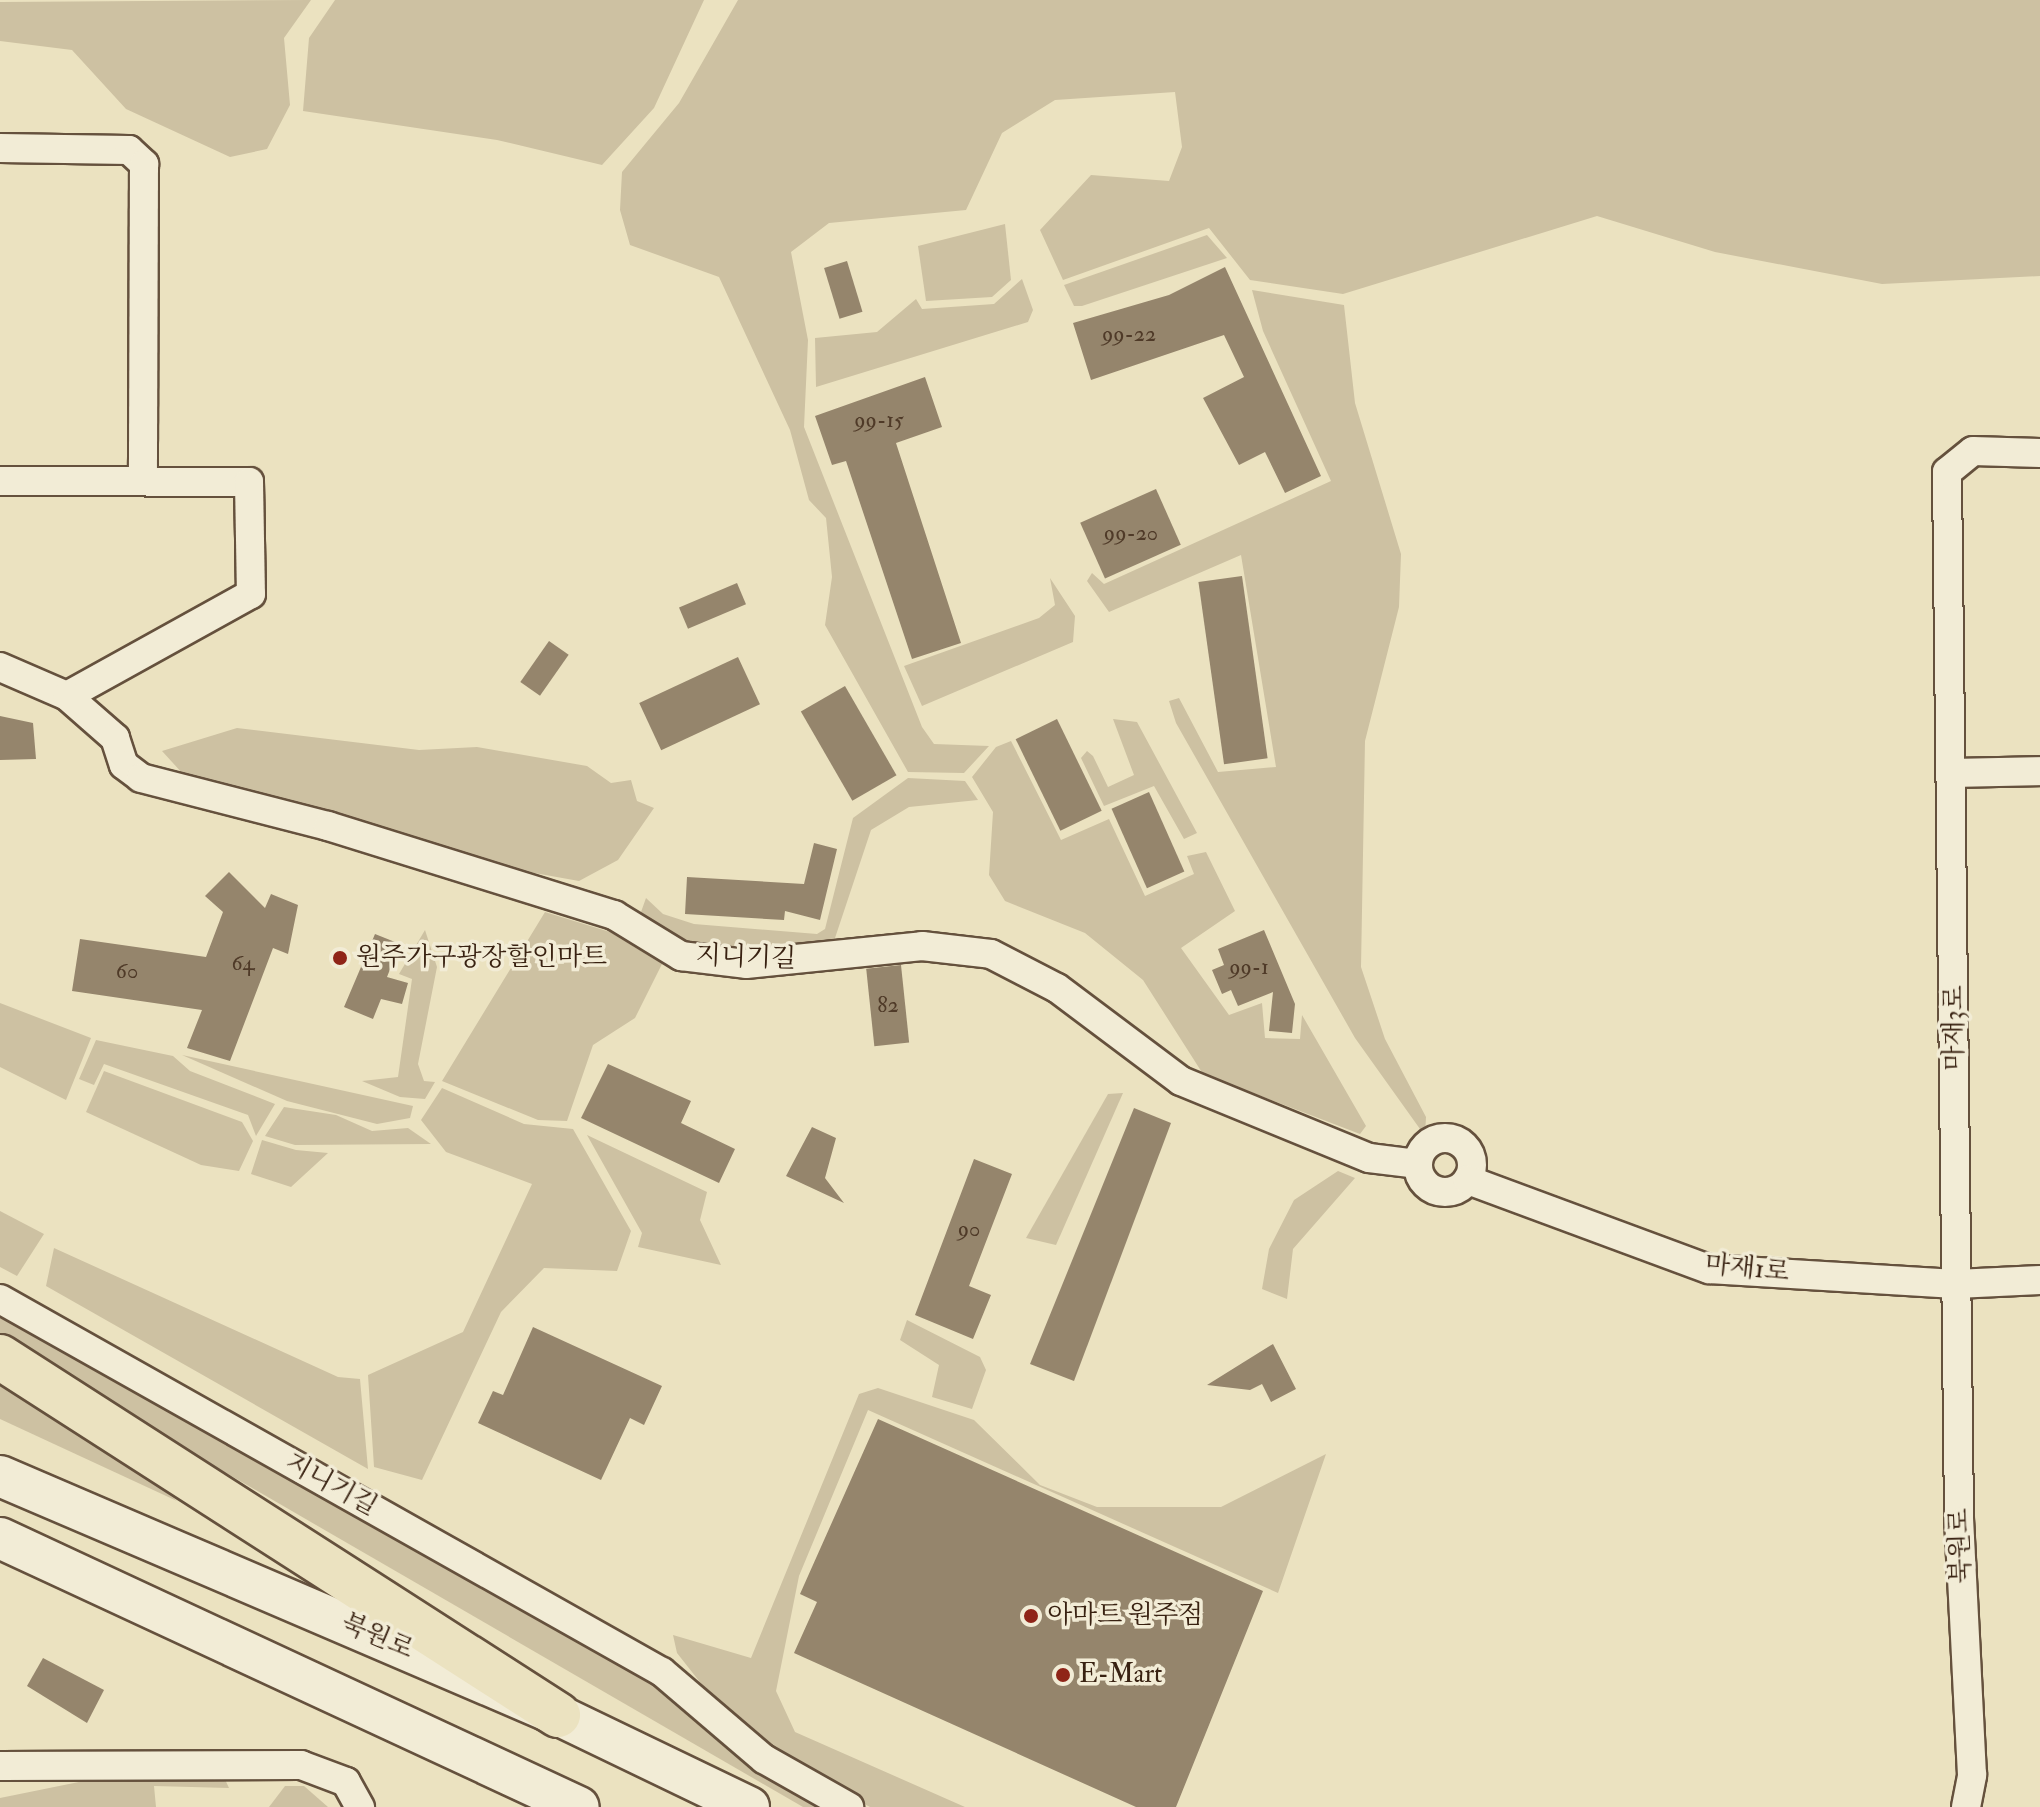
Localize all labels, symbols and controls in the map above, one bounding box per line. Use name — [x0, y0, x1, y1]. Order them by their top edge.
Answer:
house number: 99-22 — [1102, 322, 1156, 348]
house number: 99-15 — [854, 408, 904, 434]
house number: 99-20 — [1104, 521, 1158, 547]
street label: 지니기길 — [695, 941, 797, 975]
place label: 원주가구광장할인마트 — [356, 942, 607, 974]
marker: 원주가구광장할인마트 — [331, 949, 349, 967]
house number: 64 — [232, 951, 254, 977]
house number: 99-1 — [1229, 955, 1269, 981]
house number: 60 — [116, 959, 138, 985]
street label: 마재3로 — [1939, 985, 1971, 1071]
house number: 82 — [877, 993, 899, 1019]
house number: 90 — [958, 1217, 980, 1243]
street label: 마재1로 — [1703, 1249, 1791, 1289]
street label: 지니기길 — [280, 1447, 382, 1523]
street label: 북원로 — [1944, 1508, 1978, 1584]
place label: 아마트 원주점 — [1047, 1600, 1203, 1632]
marker: 아마트 원주점 — [1022, 1607, 1040, 1625]
street label: 북원로 — [336, 1608, 418, 1666]
place label: E-Mart — [1079, 1659, 1163, 1691]
marker: E-Mart — [1054, 1666, 1072, 1684]

